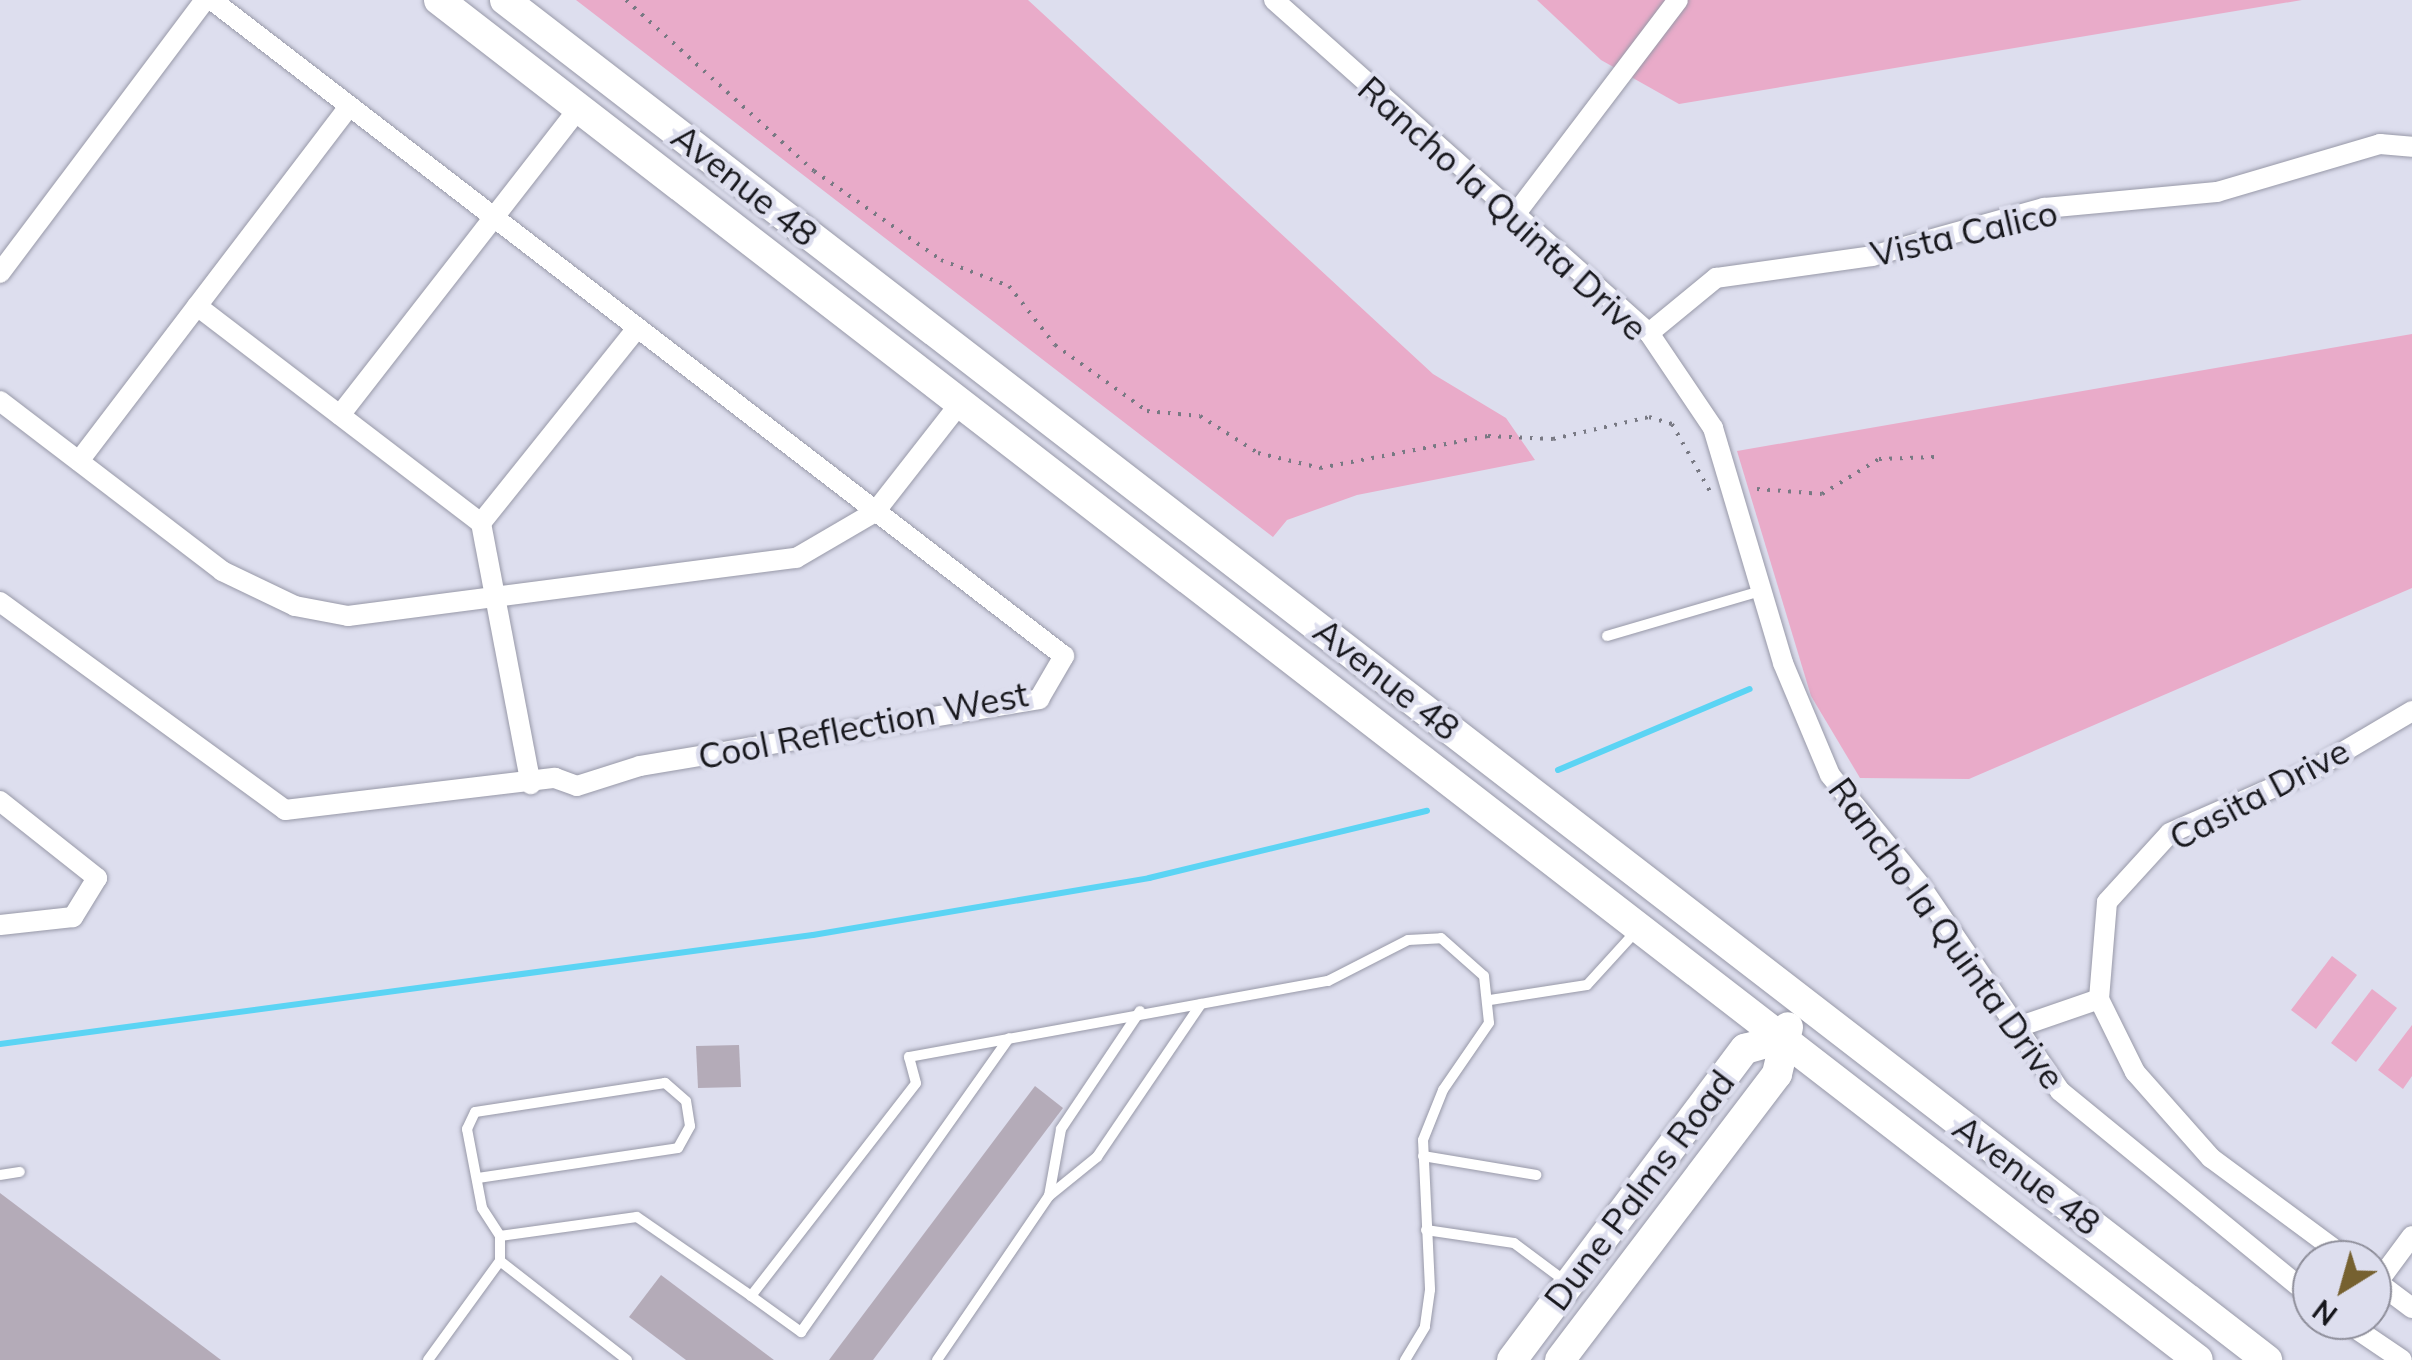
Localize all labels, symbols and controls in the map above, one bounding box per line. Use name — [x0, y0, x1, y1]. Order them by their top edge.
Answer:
street label: Rancho la Quinta Drive — [1350, 67, 1656, 349]
street label: Avenue 48 — [664, 115, 826, 255]
street label: Vista Calico — [1867, 191, 2061, 275]
street label: Avenue 48 — [1306, 609, 1468, 749]
street label: Cool Reflection West — [695, 672, 1031, 778]
street label: Casita Drive — [2162, 729, 2356, 859]
street label: Rancho la Quinta Drive — [1820, 769, 2074, 1097]
street label: Dune Palms Road — [1535, 1062, 1743, 1318]
street label: Avenue 48 — [1945, 1106, 2109, 1244]
north arrow — [2292, 1240, 2392, 1340]
text: N — [2306, 1292, 2344, 1333]

